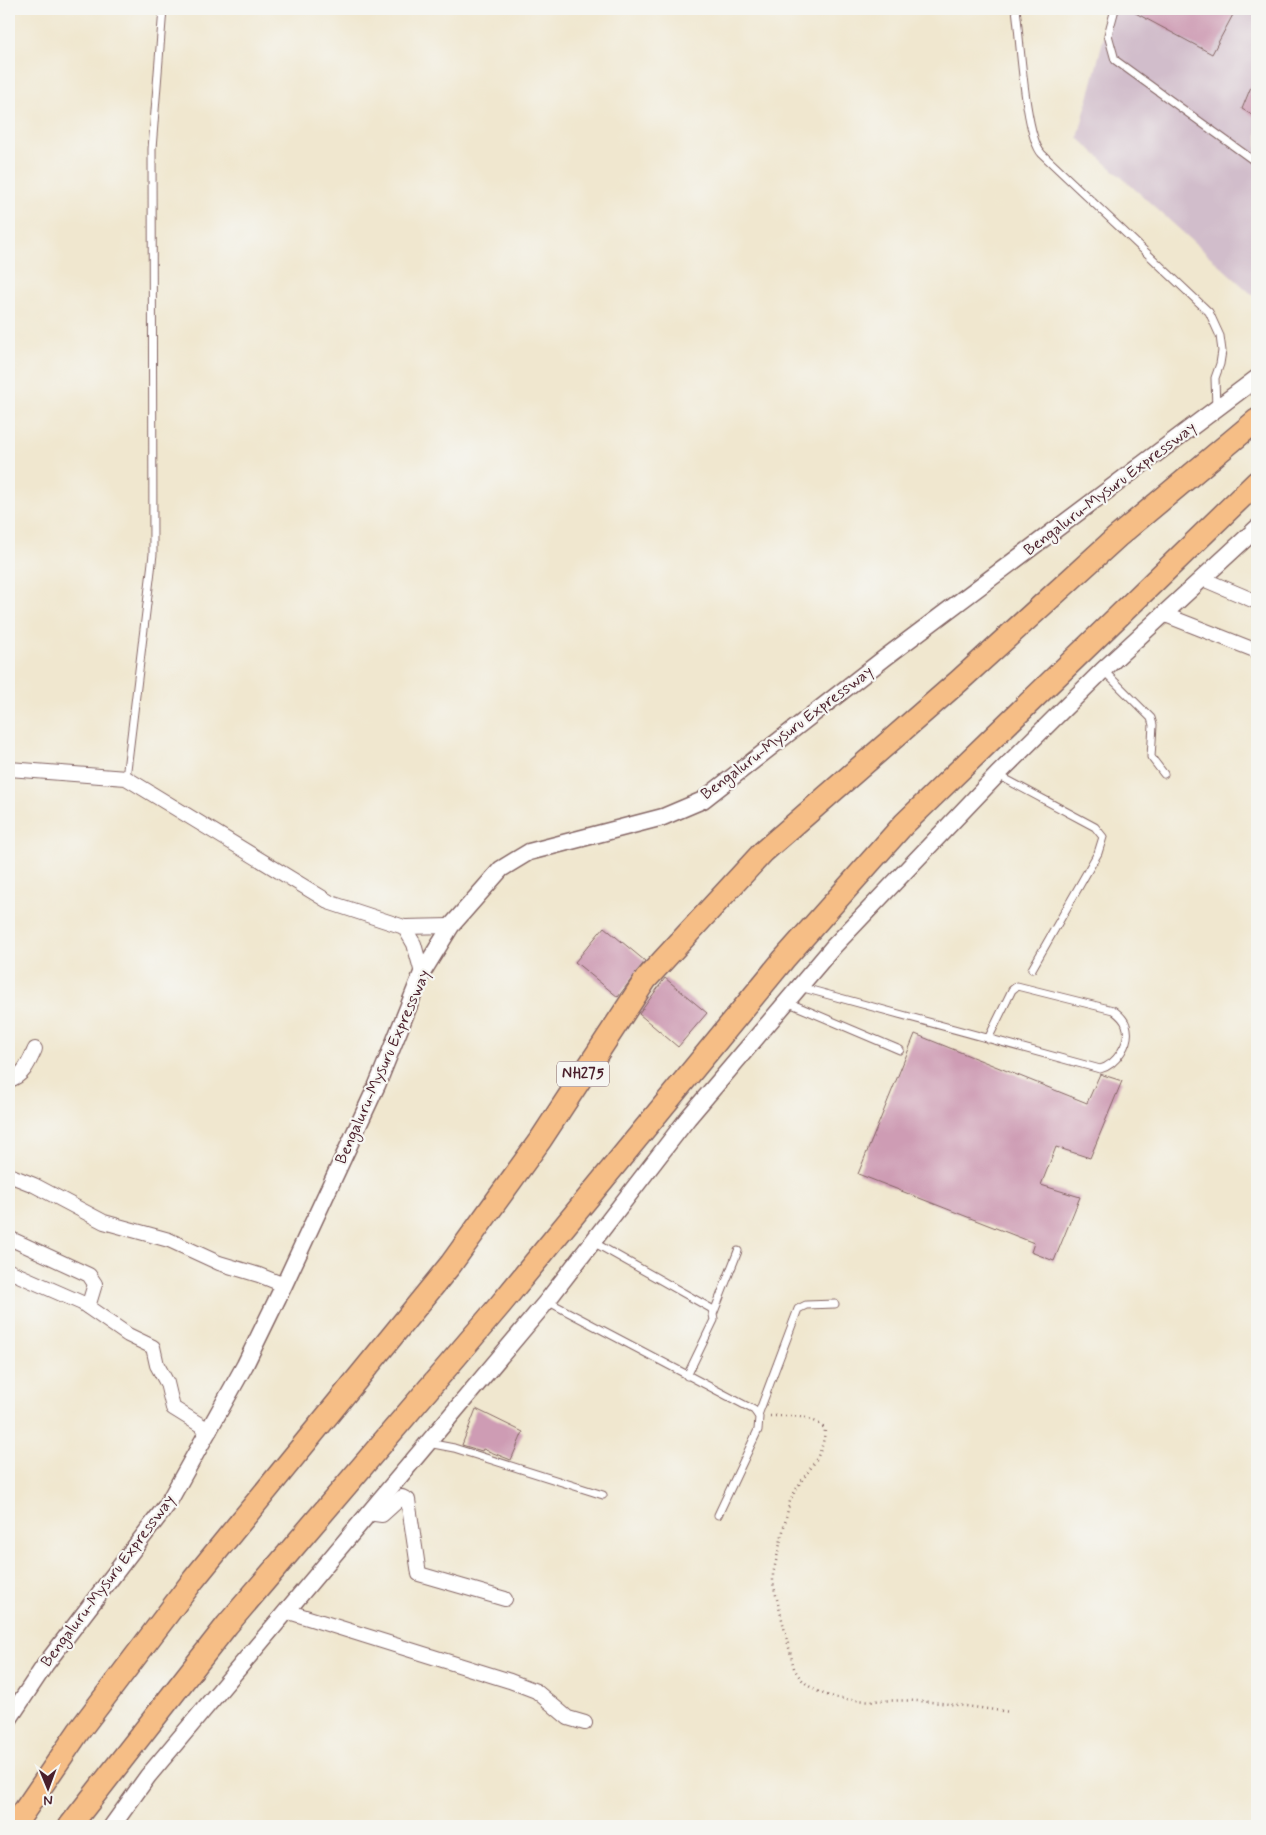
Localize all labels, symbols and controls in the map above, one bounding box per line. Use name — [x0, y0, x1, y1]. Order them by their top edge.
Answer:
street label: Bengaluru-Mysuru Expressway — [1020, 417, 1201, 562]
street label: Bengaluru-Mysuru Expressway — [697, 661, 878, 806]
street label: Bengaluru-Mysuru Expressway — [331, 967, 436, 1168]
road number: NH275 — [557, 1062, 609, 1086]
street label: Bengaluru-Mysuru Expressway — [36, 1491, 181, 1672]
north arrow — [22, 1762, 72, 1812]
text: N — [43, 1791, 53, 1809]

